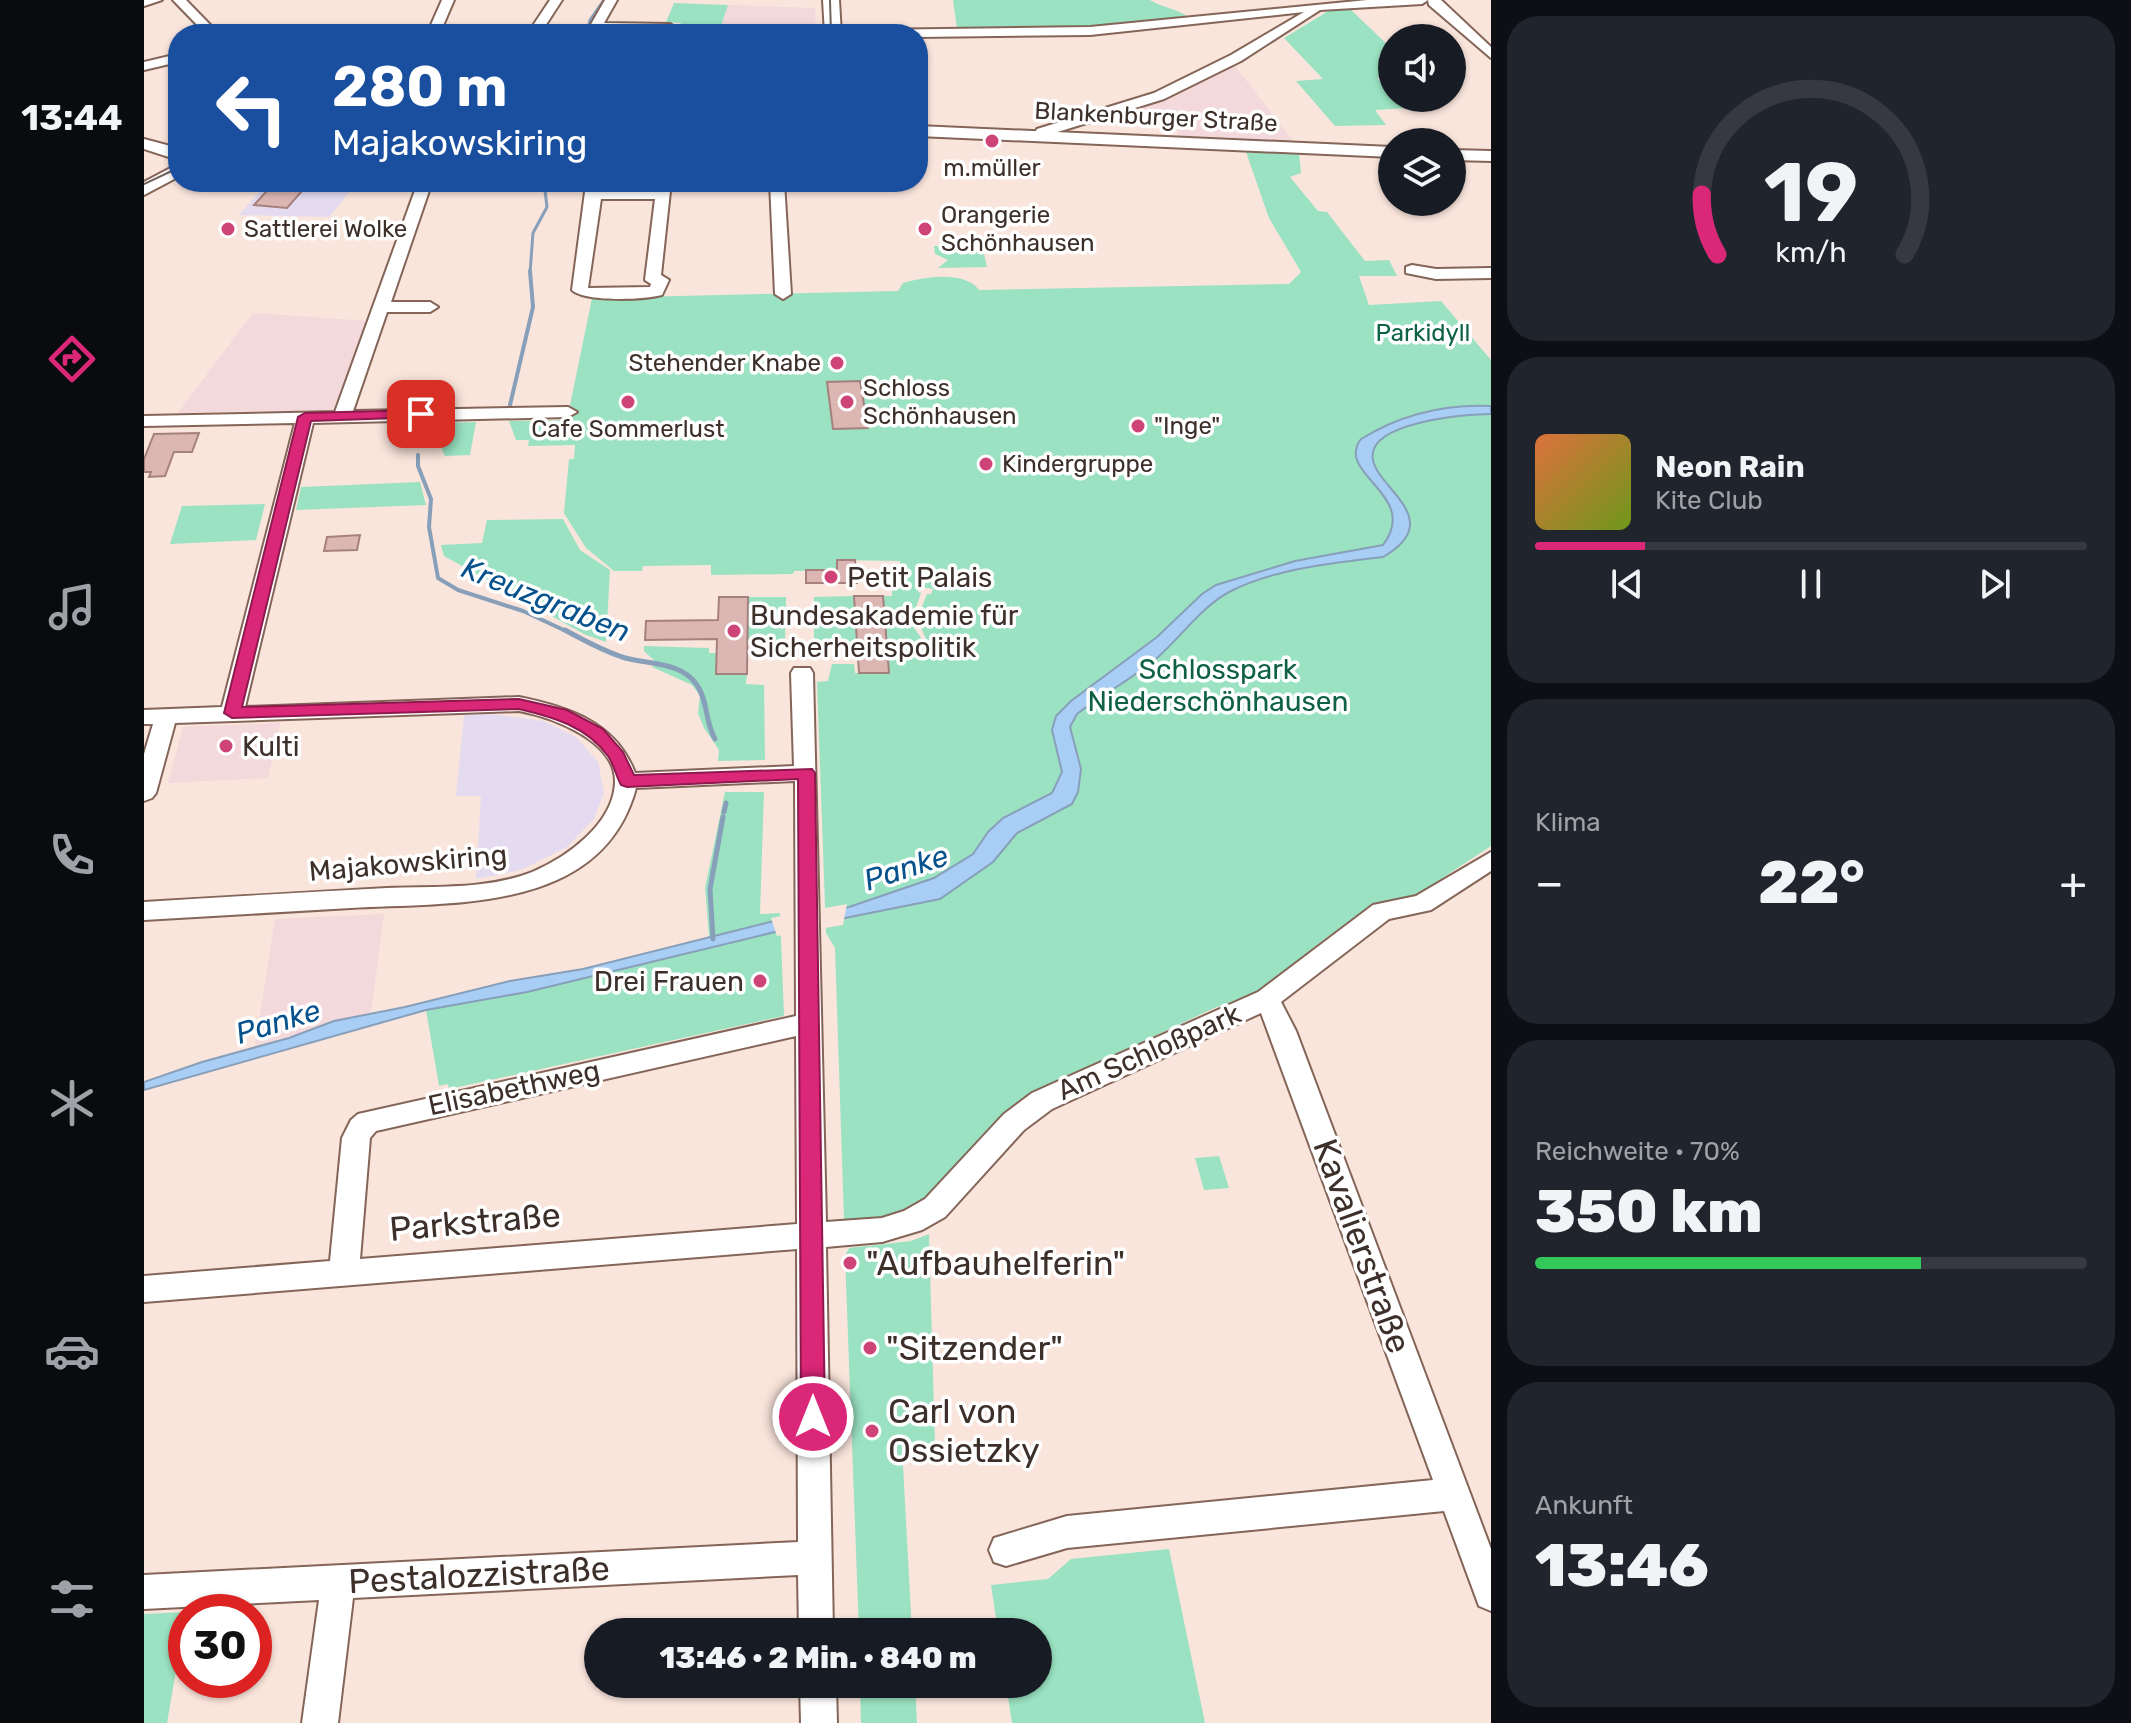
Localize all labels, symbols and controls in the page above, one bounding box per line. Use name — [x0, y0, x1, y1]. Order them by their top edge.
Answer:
map controls — [1378, 24, 1466, 216]
button: sound — [1378, 24, 1466, 112]
text: 280 m — [332, 54, 508, 120]
icon: left — [200, 56, 304, 160]
text: 13:44 — [21, 96, 123, 139]
street label: Blankenburger Straße — [1034, 97, 1278, 137]
text: Majakowskiring — [332, 121, 587, 164]
button: layers — [1378, 128, 1466, 216]
marker: m.müller — [983, 132, 1001, 150]
text: 19 — [1764, 142, 1858, 241]
place label: m.müller — [943, 154, 1041, 182]
place label: Orangerie Schönhausen — [941, 201, 1095, 257]
place label: Sattlerei Wolke — [244, 215, 407, 243]
marker: Sattlerei Wolke — [219, 220, 237, 238]
marker: Orangerie Schönhausen — [916, 220, 934, 238]
text: km/h — [1775, 235, 1847, 269]
park label: Parkidyll — [1376, 319, 1470, 347]
icon: directions — [44, 331, 100, 387]
place label: Stehender Knabe — [629, 349, 821, 377]
marker: Stehender Knabe — [828, 354, 846, 372]
place label: Schloss Schönhausen — [863, 374, 1017, 430]
pin — [387, 380, 455, 448]
icon: arrive — [399, 392, 443, 436]
marker: Cafe Sommerlust — [619, 393, 637, 411]
marker: Schloss Schönhausen — [838, 393, 856, 411]
place label: "Inge" — [1154, 412, 1220, 440]
place label: Cafe Sommerlust — [531, 415, 725, 443]
marker: "Inge" — [1129, 417, 1147, 435]
text: Neon Rain — [1655, 449, 1805, 485]
place label: Kindergruppe — [1002, 450, 1153, 478]
marker: Kindergruppe — [977, 455, 995, 473]
text: Kite Club — [1655, 485, 1763, 516]
water label: Kreuzgraben — [457, 550, 635, 650]
place label: Petit Palais — [847, 561, 992, 594]
icon: previous — [1605, 562, 1649, 606]
icon: pause — [1789, 562, 1833, 606]
icon: next — [1973, 562, 2017, 606]
marker: Petit Palais — [822, 568, 840, 586]
icon: music — [44, 579, 100, 635]
place label: Bundesakademie für Sicherheitspolitik — [750, 599, 1019, 664]
marker: Bundesakademie für Sicherheitspolitik — [725, 622, 743, 640]
park label: Schlosspark Niederschönhausen — [1087, 653, 1349, 718]
place label: Kulti — [242, 730, 300, 763]
marker: Kulti — [217, 737, 235, 755]
text: Klima — [1535, 807, 1601, 838]
icon: phone — [44, 827, 100, 883]
water label: Panke — [859, 837, 953, 898]
street label: Majakowskiring — [308, 838, 508, 888]
text: 22° — [1758, 847, 1865, 918]
text: − — [1535, 857, 1564, 909]
text: + — [2060, 857, 2087, 909]
place label: Drei Frauen — [594, 965, 744, 998]
marker: Drei Frauen — [751, 972, 769, 990]
water label: Panke — [231, 992, 325, 1052]
street label: Am Schloßpark — [1052, 997, 1246, 1107]
street label: Elisabethweg — [425, 1054, 603, 1122]
icon: climate — [44, 1075, 100, 1131]
street label: Kavalierstraße — [1304, 1133, 1420, 1359]
text: Reichweite · 70% — [1535, 1136, 1740, 1167]
text: 350 km — [1535, 1176, 1763, 1247]
street label: Parkstraße — [388, 1194, 562, 1250]
place label: "Aufbauhelferin" — [866, 1243, 1125, 1284]
marker: "Aufbauhelferin" — [841, 1254, 859, 1272]
icon: car — [44, 1323, 100, 1379]
place label: "Sitzender" — [886, 1328, 1063, 1369]
marker: "Sitzender" — [861, 1339, 879, 1357]
position arrow — [771, 1375, 855, 1459]
place label: Carl von Ossietzky — [888, 1391, 1040, 1471]
marker: Carl von Ossietzky — [863, 1422, 881, 1440]
text: Ankunft — [1535, 1490, 1633, 1521]
text: 13:46 — [1535, 1530, 1709, 1601]
street label: Pestalozzistraße — [347, 1548, 611, 1602]
icon: filters — [44, 1571, 100, 1627]
speed limit sign: 30 — [168, 1594, 272, 1698]
text: 13:46 · 2 Min. · 840 m — [660, 1640, 976, 1676]

